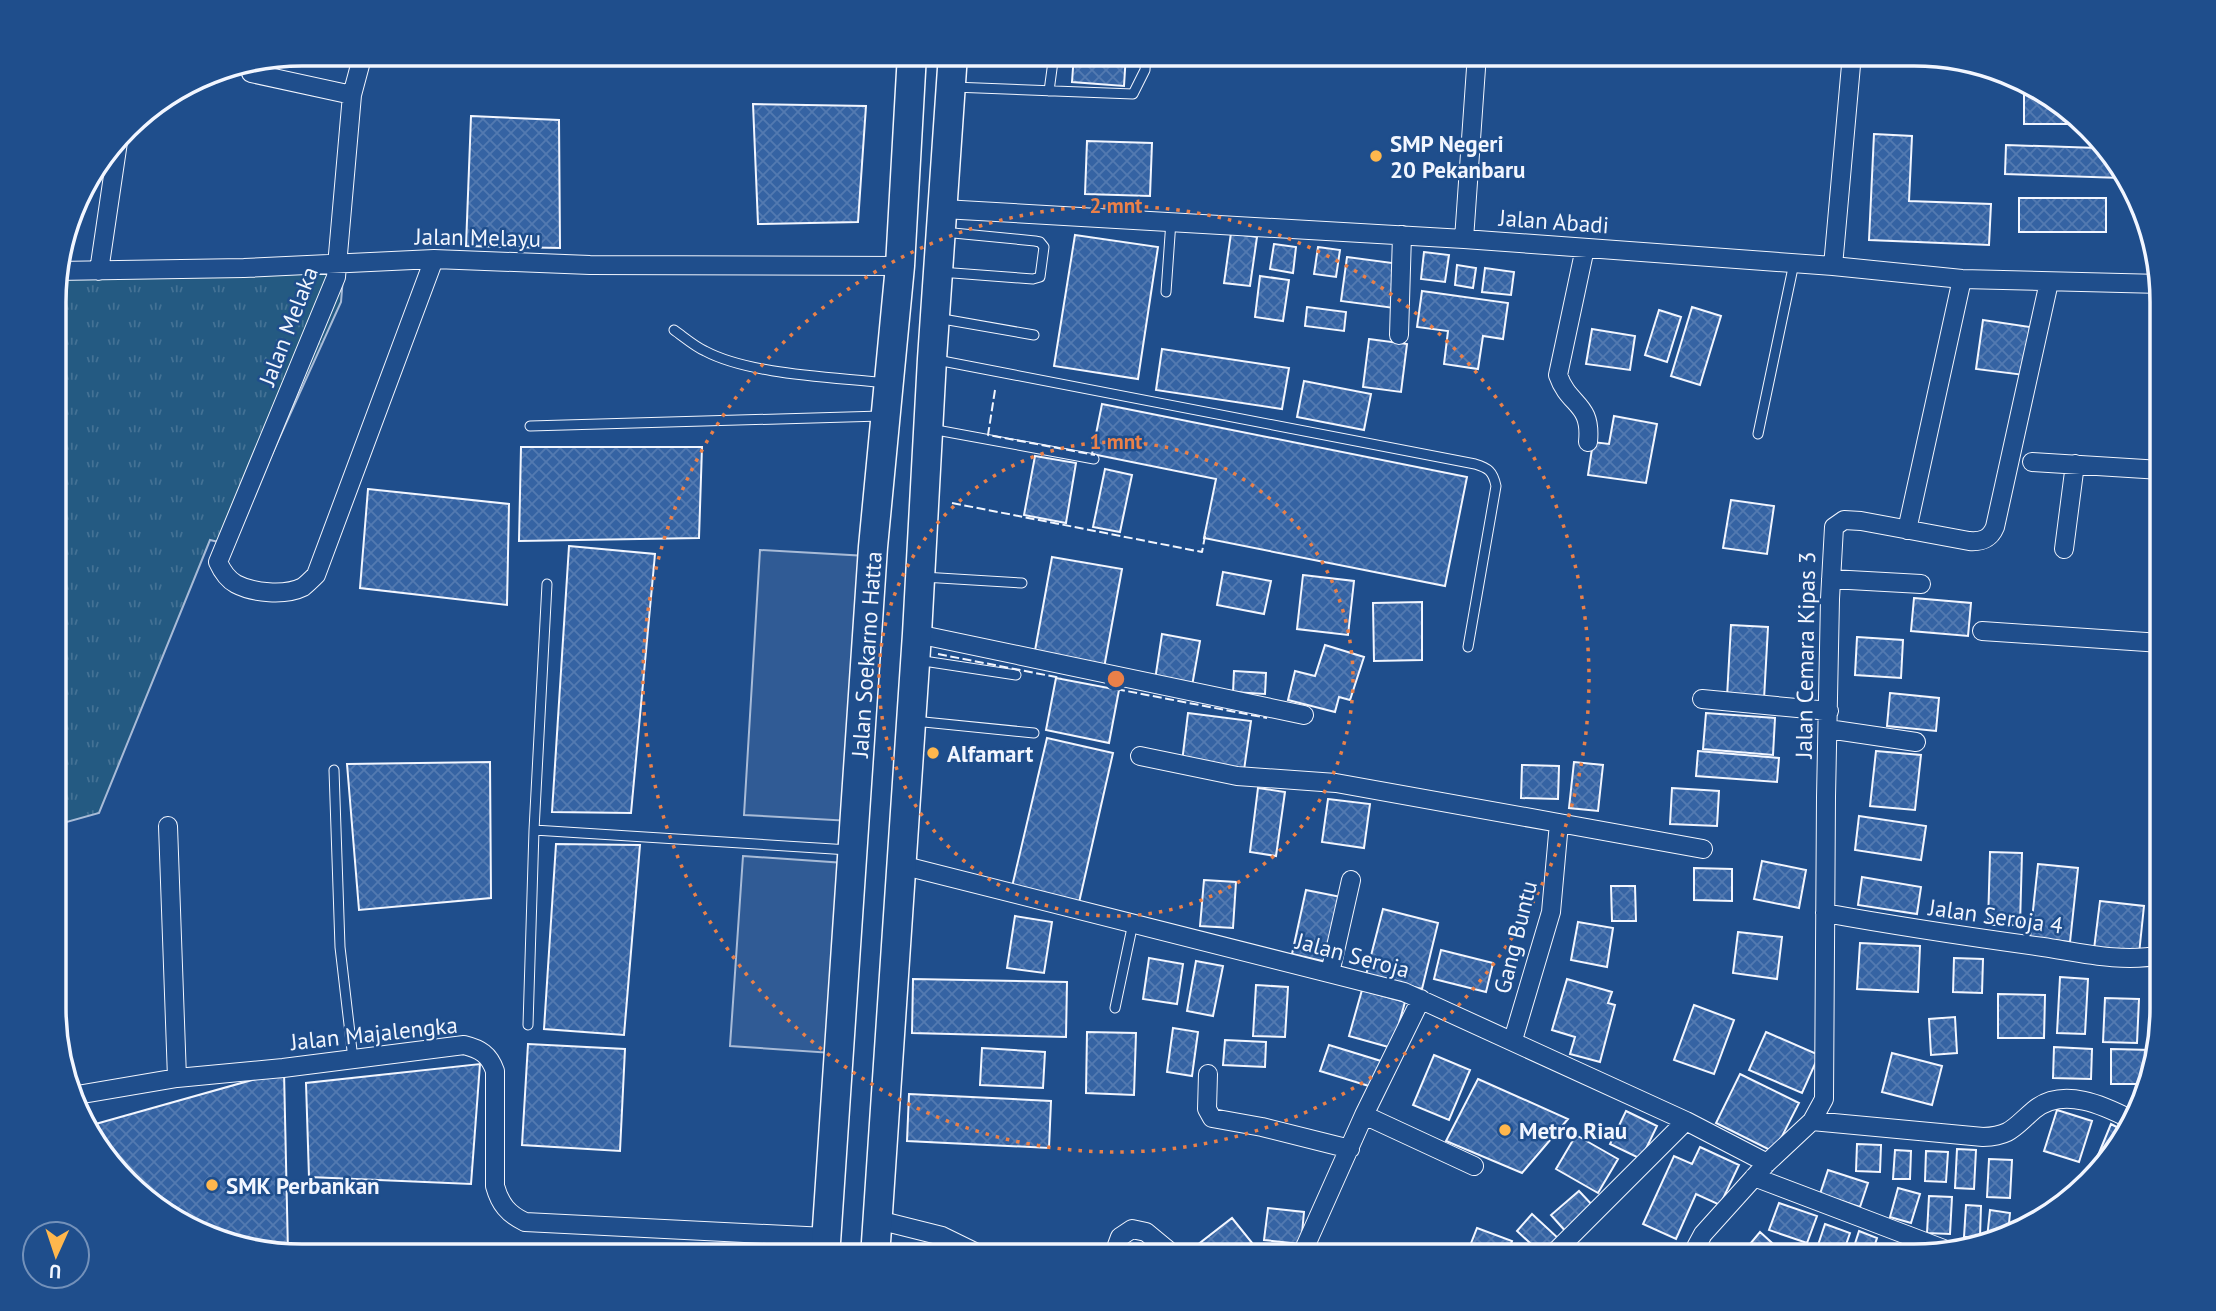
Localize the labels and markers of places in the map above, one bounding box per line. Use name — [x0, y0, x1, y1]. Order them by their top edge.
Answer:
place label: SMP Negeri 20 Pekanbaru — [1390, 129, 1525, 184]
marker: SMP Negeri 20 Pekanbaru — [1368, 148, 1384, 164]
centre of rings — [1104, 667, 1128, 691]
place label: Alfamart — [947, 739, 1033, 768]
marker: Alfamart — [925, 745, 941, 761]
place label: Metro Riau — [1519, 1116, 1627, 1145]
marker: Metro Riau — [1497, 1122, 1513, 1138]
place label: SMK Perbankan — [226, 1171, 380, 1200]
marker: SMK Perbankan — [204, 1177, 220, 1193]

